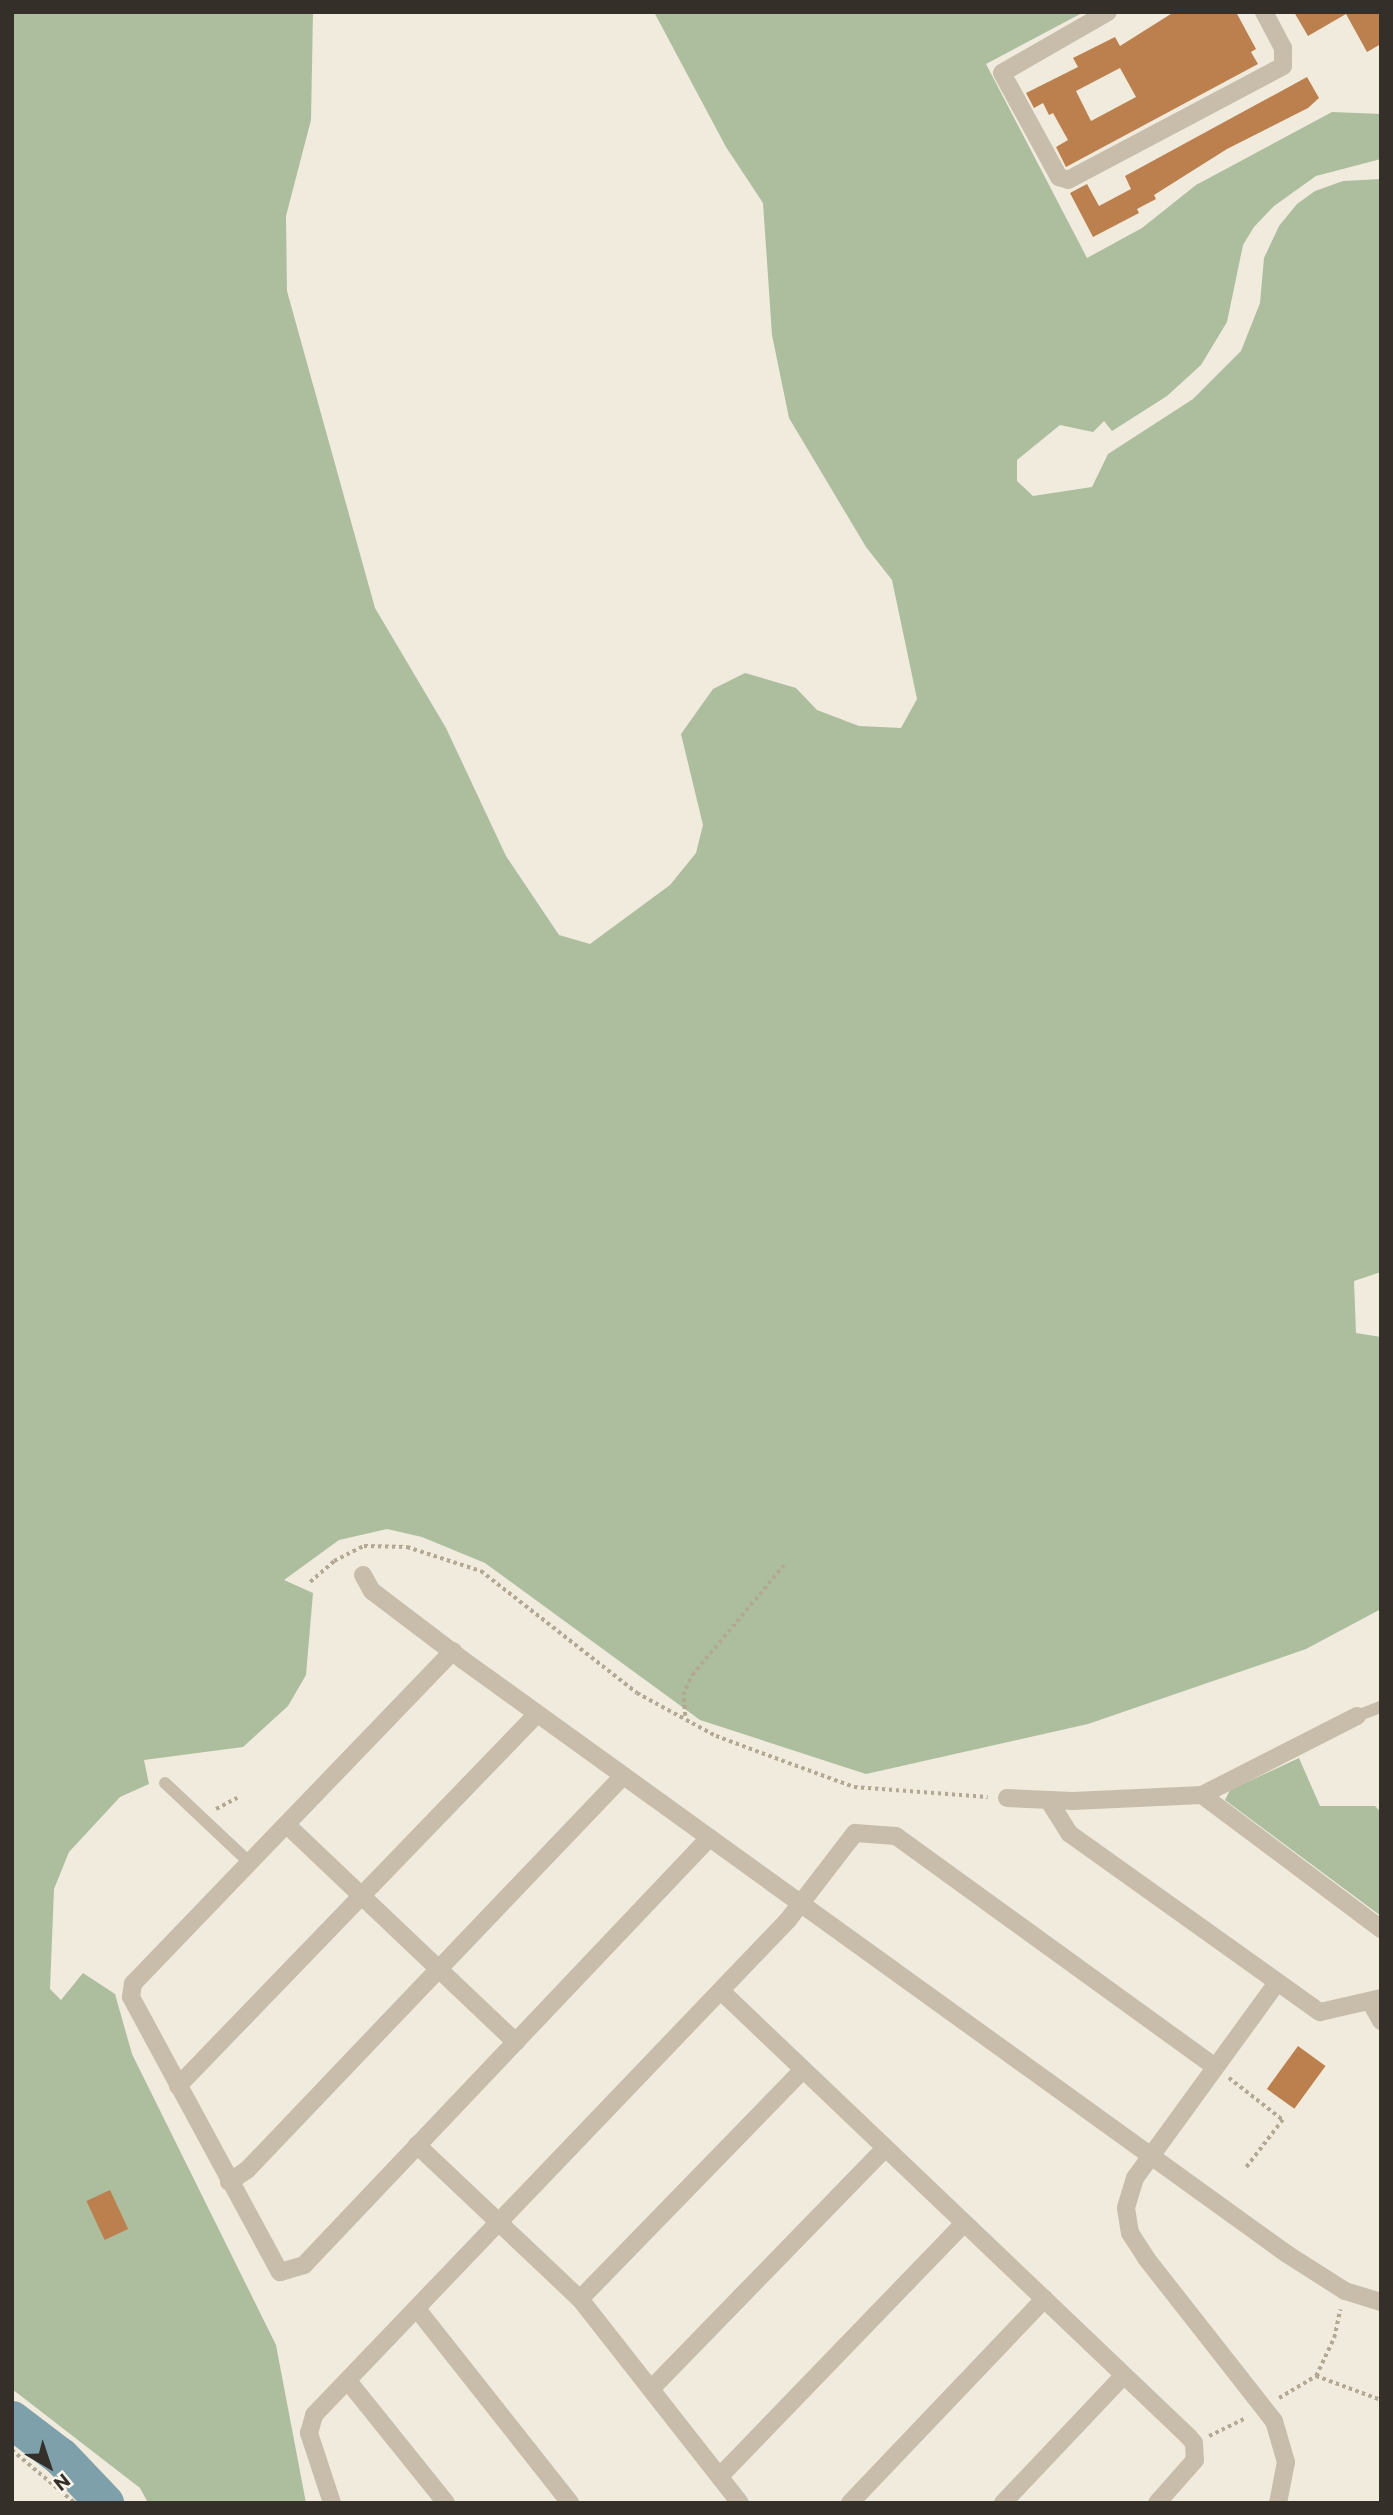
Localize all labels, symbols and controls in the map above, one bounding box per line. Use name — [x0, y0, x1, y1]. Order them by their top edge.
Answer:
north arrow — [14, 2431, 84, 2501]
text: N — [50, 2469, 75, 2496]

